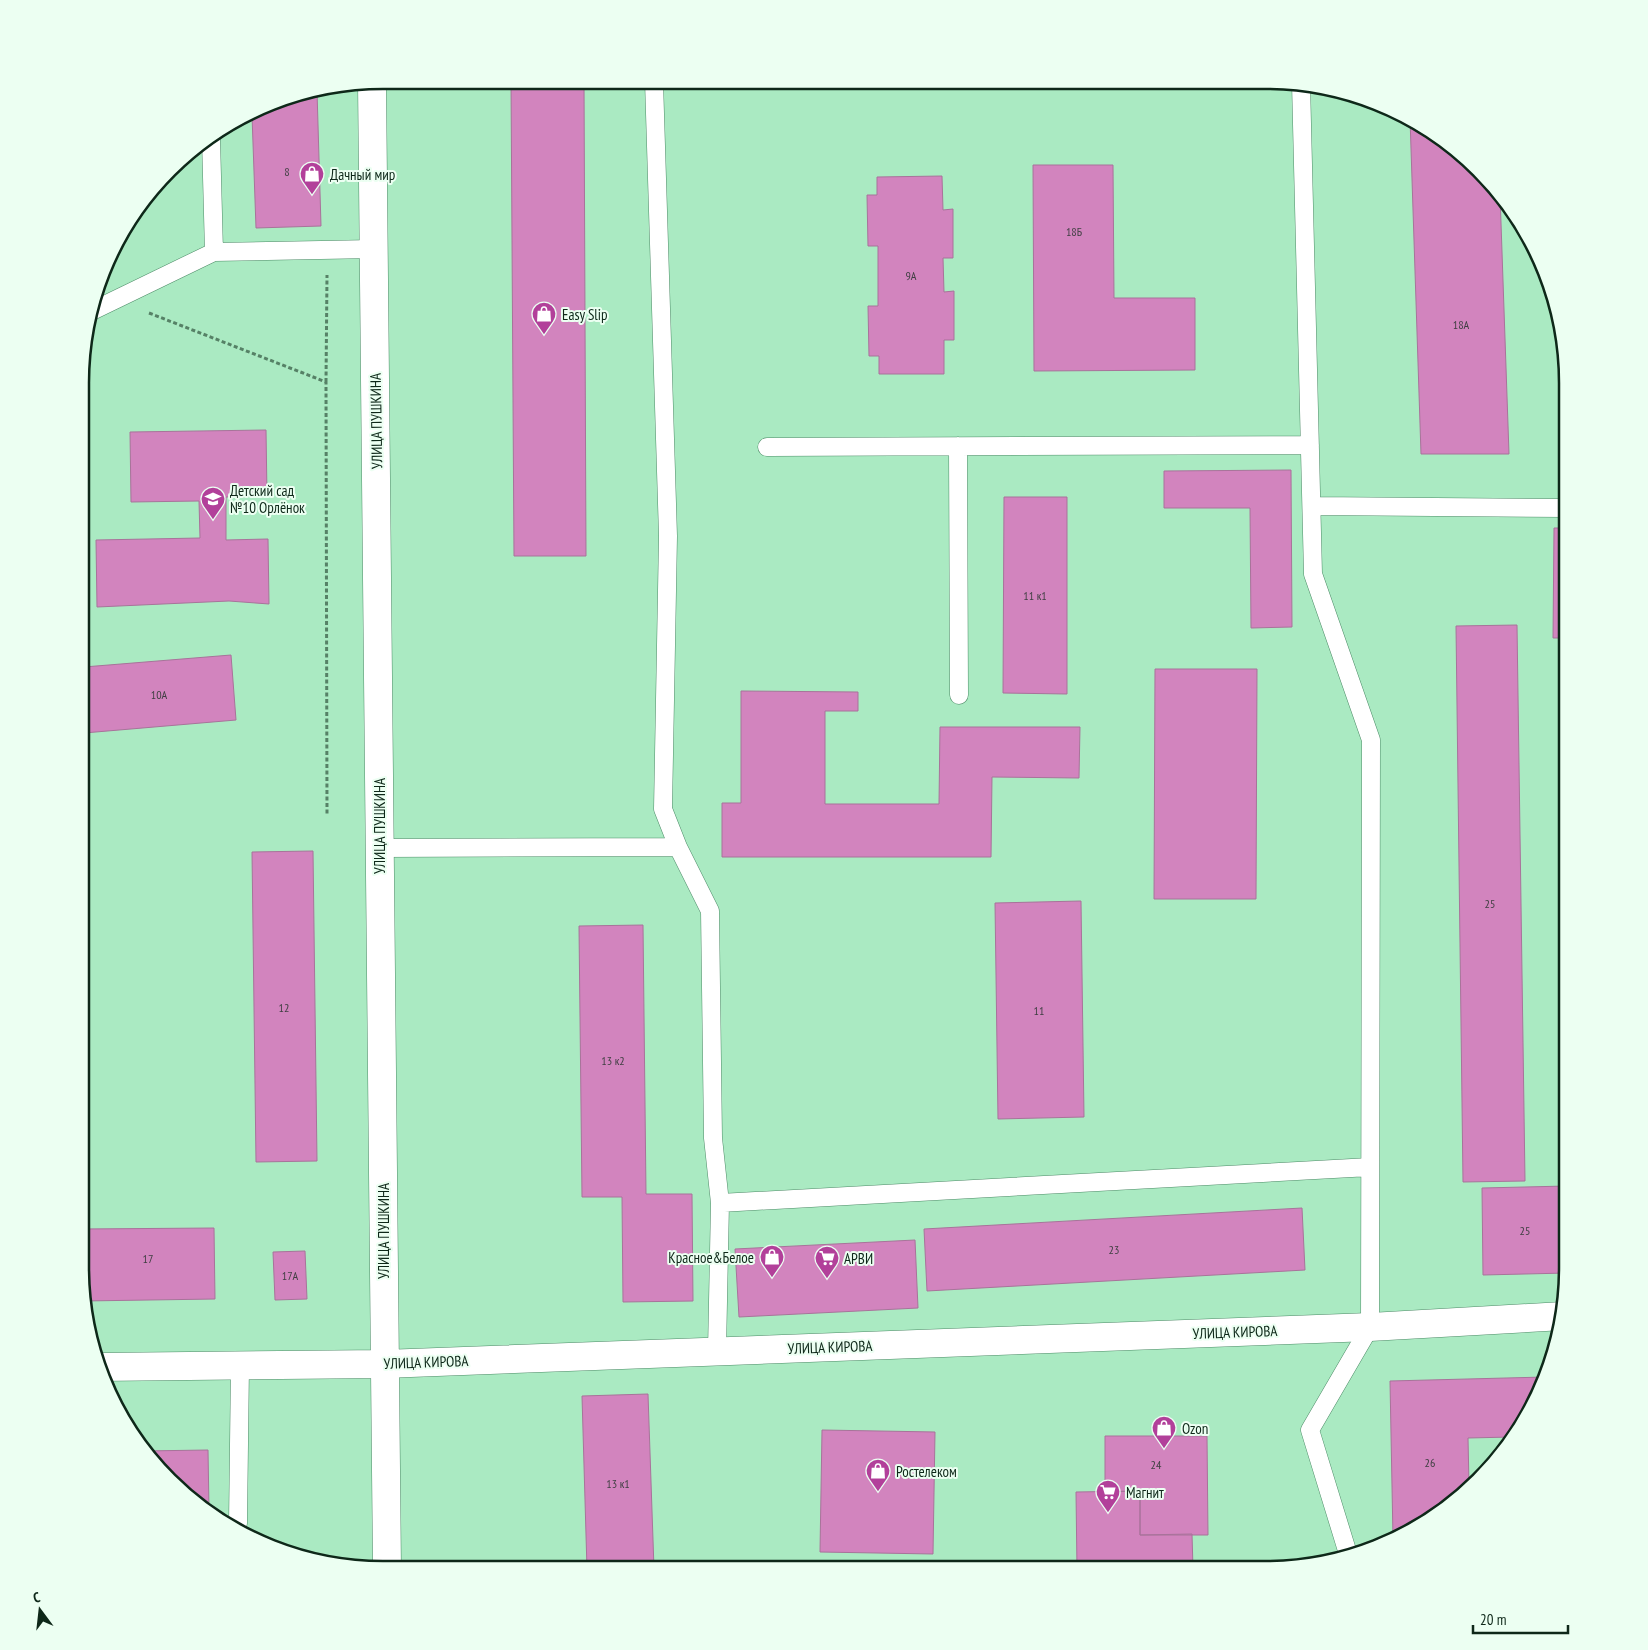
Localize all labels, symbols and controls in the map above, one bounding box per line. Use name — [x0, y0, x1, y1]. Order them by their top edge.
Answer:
shop icon: Дачный мир — [299, 161, 325, 195]
house number: 8 — [284, 164, 290, 179]
place label: Дачный мир — [330, 165, 395, 184]
house number: 18Б — [1066, 224, 1082, 239]
house number: 9А — [905, 268, 917, 283]
shop icon: Easy Slip — [531, 301, 557, 335]
place label: Easy Slip — [562, 305, 608, 324]
house number: 18А — [1453, 317, 1470, 332]
street label: УЛИЦА ПУШКИНА — [366, 372, 386, 469]
place label: Детский сад №10 Орлёнок — [230, 481, 305, 517]
school or university icon: Детский сад №10 Орлёнок — [200, 486, 226, 520]
house number: 11 к1 — [1023, 588, 1047, 603]
house number: 10А — [151, 687, 168, 702]
street label: УЛИЦА ПУШКИНА — [370, 777, 389, 874]
house number: 25 — [1485, 896, 1495, 911]
house number: 12 — [279, 1000, 289, 1015]
house number: 11 — [1034, 1003, 1044, 1018]
house number: 13 к2 — [601, 1053, 625, 1068]
street label: УЛИЦА ПУШКИНА — [374, 1182, 393, 1279]
house number: 25 — [1520, 1223, 1530, 1238]
house number: 23 — [1109, 1242, 1119, 1257]
shop icon: Красное&Белое — [759, 1244, 785, 1278]
supermarket icon: АРВИ — [814, 1245, 840, 1279]
place label: Красное&Белое — [668, 1248, 754, 1267]
place label: АРВИ — [844, 1249, 873, 1268]
house number: 17 — [143, 1251, 153, 1266]
house number: 17А — [282, 1268, 299, 1283]
street label: УЛИЦА КИРОВА — [1192, 1321, 1279, 1343]
street label: УЛИЦА КИРОВА — [787, 1336, 874, 1358]
street label: УЛИЦА КИРОВА — [383, 1351, 470, 1373]
shop icon: Ozon — [1151, 1415, 1177, 1449]
place label: Ozon — [1182, 1419, 1208, 1438]
house number: 26 — [1425, 1455, 1435, 1470]
house number: 24 — [1151, 1457, 1162, 1472]
shop icon: Ростелеком — [865, 1458, 891, 1492]
place label: Ростелеком — [896, 1462, 957, 1481]
house number: 13 к1 — [606, 1476, 630, 1491]
supermarket icon: Магнит — [1095, 1479, 1121, 1513]
place label: Магнит — [1126, 1483, 1164, 1502]
north arrow — [15, 1585, 65, 1635]
text: С — [31, 1588, 43, 1607]
scale bar — [1473, 1602, 1568, 1634]
text: 20 m — [1480, 1610, 1506, 1629]

